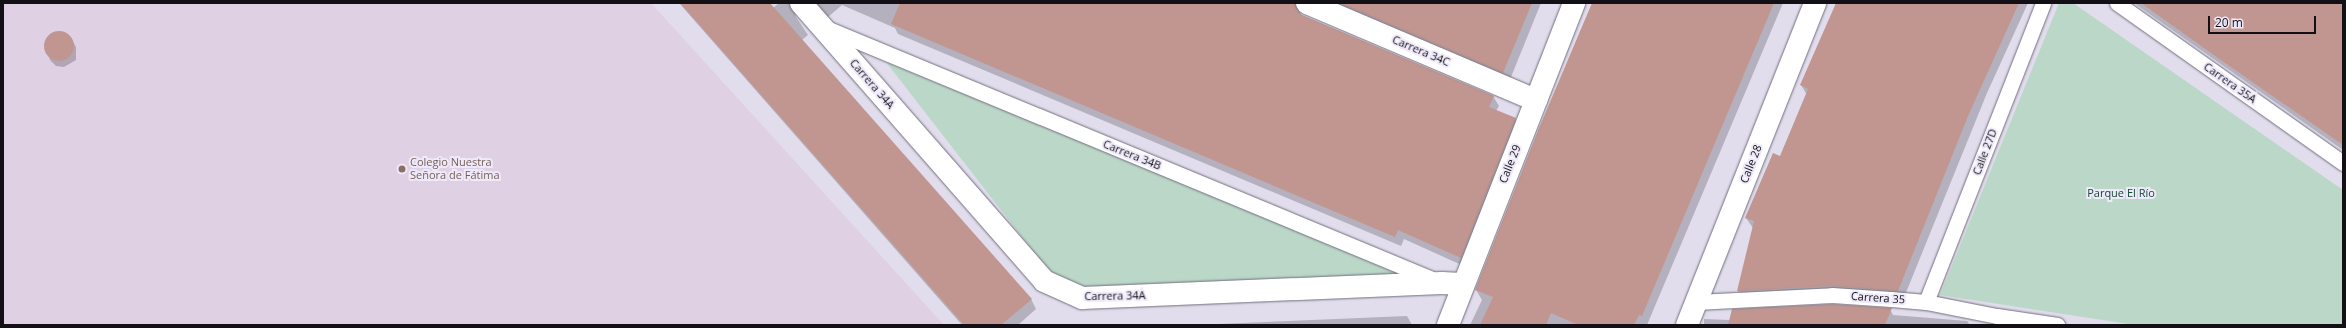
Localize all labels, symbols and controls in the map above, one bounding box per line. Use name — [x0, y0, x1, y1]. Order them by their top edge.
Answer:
scale bar — [2210, 8, 2318, 34]
text: 20 m — [2215, 14, 2243, 31]
street label: Carrera 34C — [1390, 33, 1452, 69]
street label: Carrera 34A — [847, 57, 897, 111]
street label: Carrera 35A — [2201, 60, 2259, 106]
street label: Calle 27D — [1970, 127, 2000, 177]
street label: Carrera 34B — [1101, 137, 1163, 173]
street label: Calle 29 — [1496, 143, 1524, 185]
street label: Calle 28 — [1737, 143, 1765, 185]
place label: Colegio Nuestra Señora de Fátima — [410, 156, 500, 182]
marker: Colegio Nuestra Señora de Fátima — [397, 164, 407, 174]
park label: Parque El Río — [2087, 186, 2155, 200]
street label: Carrera 34A — [1084, 289, 1146, 303]
street label: Carrera 35 — [1850, 290, 1906, 306]

